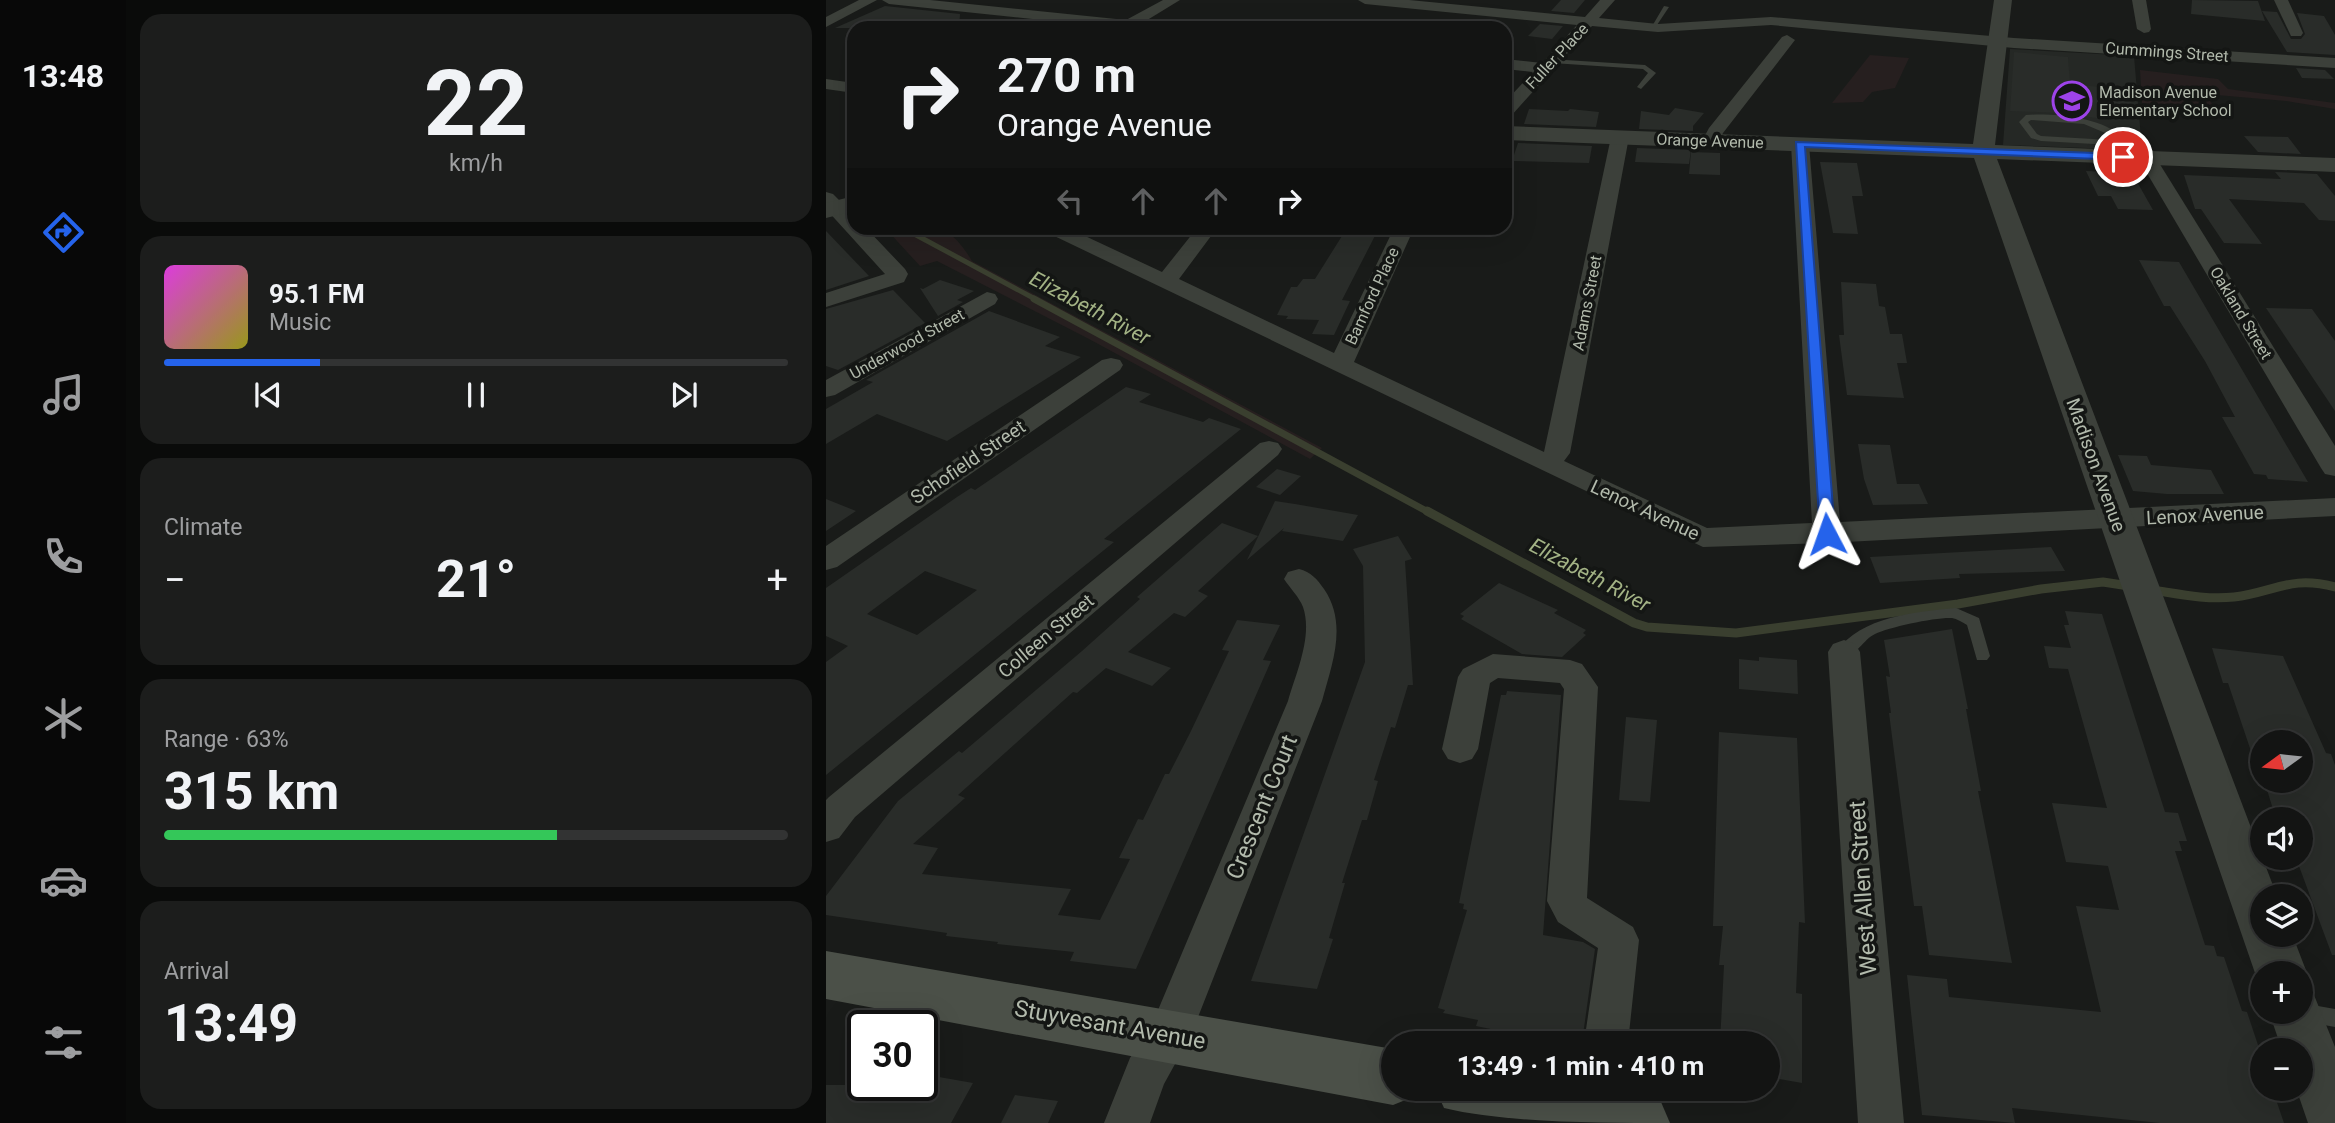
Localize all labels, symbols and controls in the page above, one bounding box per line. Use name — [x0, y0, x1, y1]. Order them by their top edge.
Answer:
street label: Fuller Place — [1522, 19, 1592, 93]
street label: Cummings Street — [2105, 38, 2229, 66]
text: 270 m — [997, 47, 1136, 104]
icon: right — [882, 49, 973, 140]
text: 22 — [424, 51, 528, 157]
text: 13:48 — [22, 57, 104, 95]
school or university icon: Madison Avenue Elementary School — [2051, 80, 2093, 122]
place label: Madison Avenue Elementary School — [2099, 83, 2232, 120]
text: Orange Avenue — [997, 106, 1212, 144]
pin — [2093, 127, 2153, 187]
street label: Orange Avenue — [1656, 130, 1764, 152]
icon: arrive — [2104, 138, 2142, 176]
text: km/h — [449, 150, 503, 177]
icon: left — [1051, 182, 1089, 220]
icon: ahead — [1124, 182, 1162, 220]
icon: ahead — [1197, 182, 1235, 220]
icon: right — [1270, 182, 1308, 220]
icon: directions — [39, 208, 88, 257]
street label: Bamford Place — [1341, 244, 1403, 348]
street label: Adams Street — [1568, 254, 1606, 352]
street label: Oakland Street — [2206, 263, 2276, 363]
water label: Elizabeth River — [1026, 266, 1155, 350]
text: 95.1 FM — [269, 279, 365, 309]
street label: Underwood Street — [847, 305, 967, 383]
text: Music — [269, 309, 331, 336]
icon: music — [39, 370, 88, 419]
icon: previous — [249, 376, 287, 414]
icon: pause — [457, 376, 495, 414]
icon: next — [665, 376, 703, 414]
street label: Madison Avenue — [2061, 395, 2131, 535]
street label: Schofield Street — [906, 415, 1030, 509]
street label: Lenox Avenue — [1587, 475, 1703, 545]
position arrow — [1790, 497, 1864, 571]
street label: Lenox Avenue — [2146, 500, 2264, 530]
text: Climate — [164, 514, 243, 541]
icon: phone — [39, 532, 88, 581]
water label: Elizabeth River — [1526, 533, 1655, 617]
text: 21° — [436, 549, 516, 610]
text: − — [164, 558, 186, 602]
text: + — [766, 558, 788, 602]
street label: Colleen Street — [993, 589, 1099, 683]
icon: climate — [39, 694, 88, 743]
text: Range · 63% — [164, 726, 289, 753]
north arrow — [2250, 730, 2314, 793]
map controls — [2250, 730, 2313, 1101]
street label: Crescent Court — [1221, 731, 1303, 883]
text: 315 km — [164, 761, 339, 822]
street label: West Allen Street — [1843, 800, 1883, 976]
button: sound — [2250, 807, 2313, 870]
icon: car — [39, 856, 88, 905]
button: layers — [2250, 884, 2313, 947]
text: Arrival — [164, 958, 229, 985]
button: + — [2250, 961, 2313, 1024]
text: 13:49 — [164, 993, 298, 1054]
street label: Stuyvesant Avenue — [1012, 995, 1208, 1055]
speed limit sign: 30 — [847, 1010, 938, 1101]
icon: filters — [39, 1018, 88, 1067]
button: − — [2250, 1038, 2313, 1101]
text: 13:49 · 1 min · 410 m — [1457, 1051, 1704, 1081]

